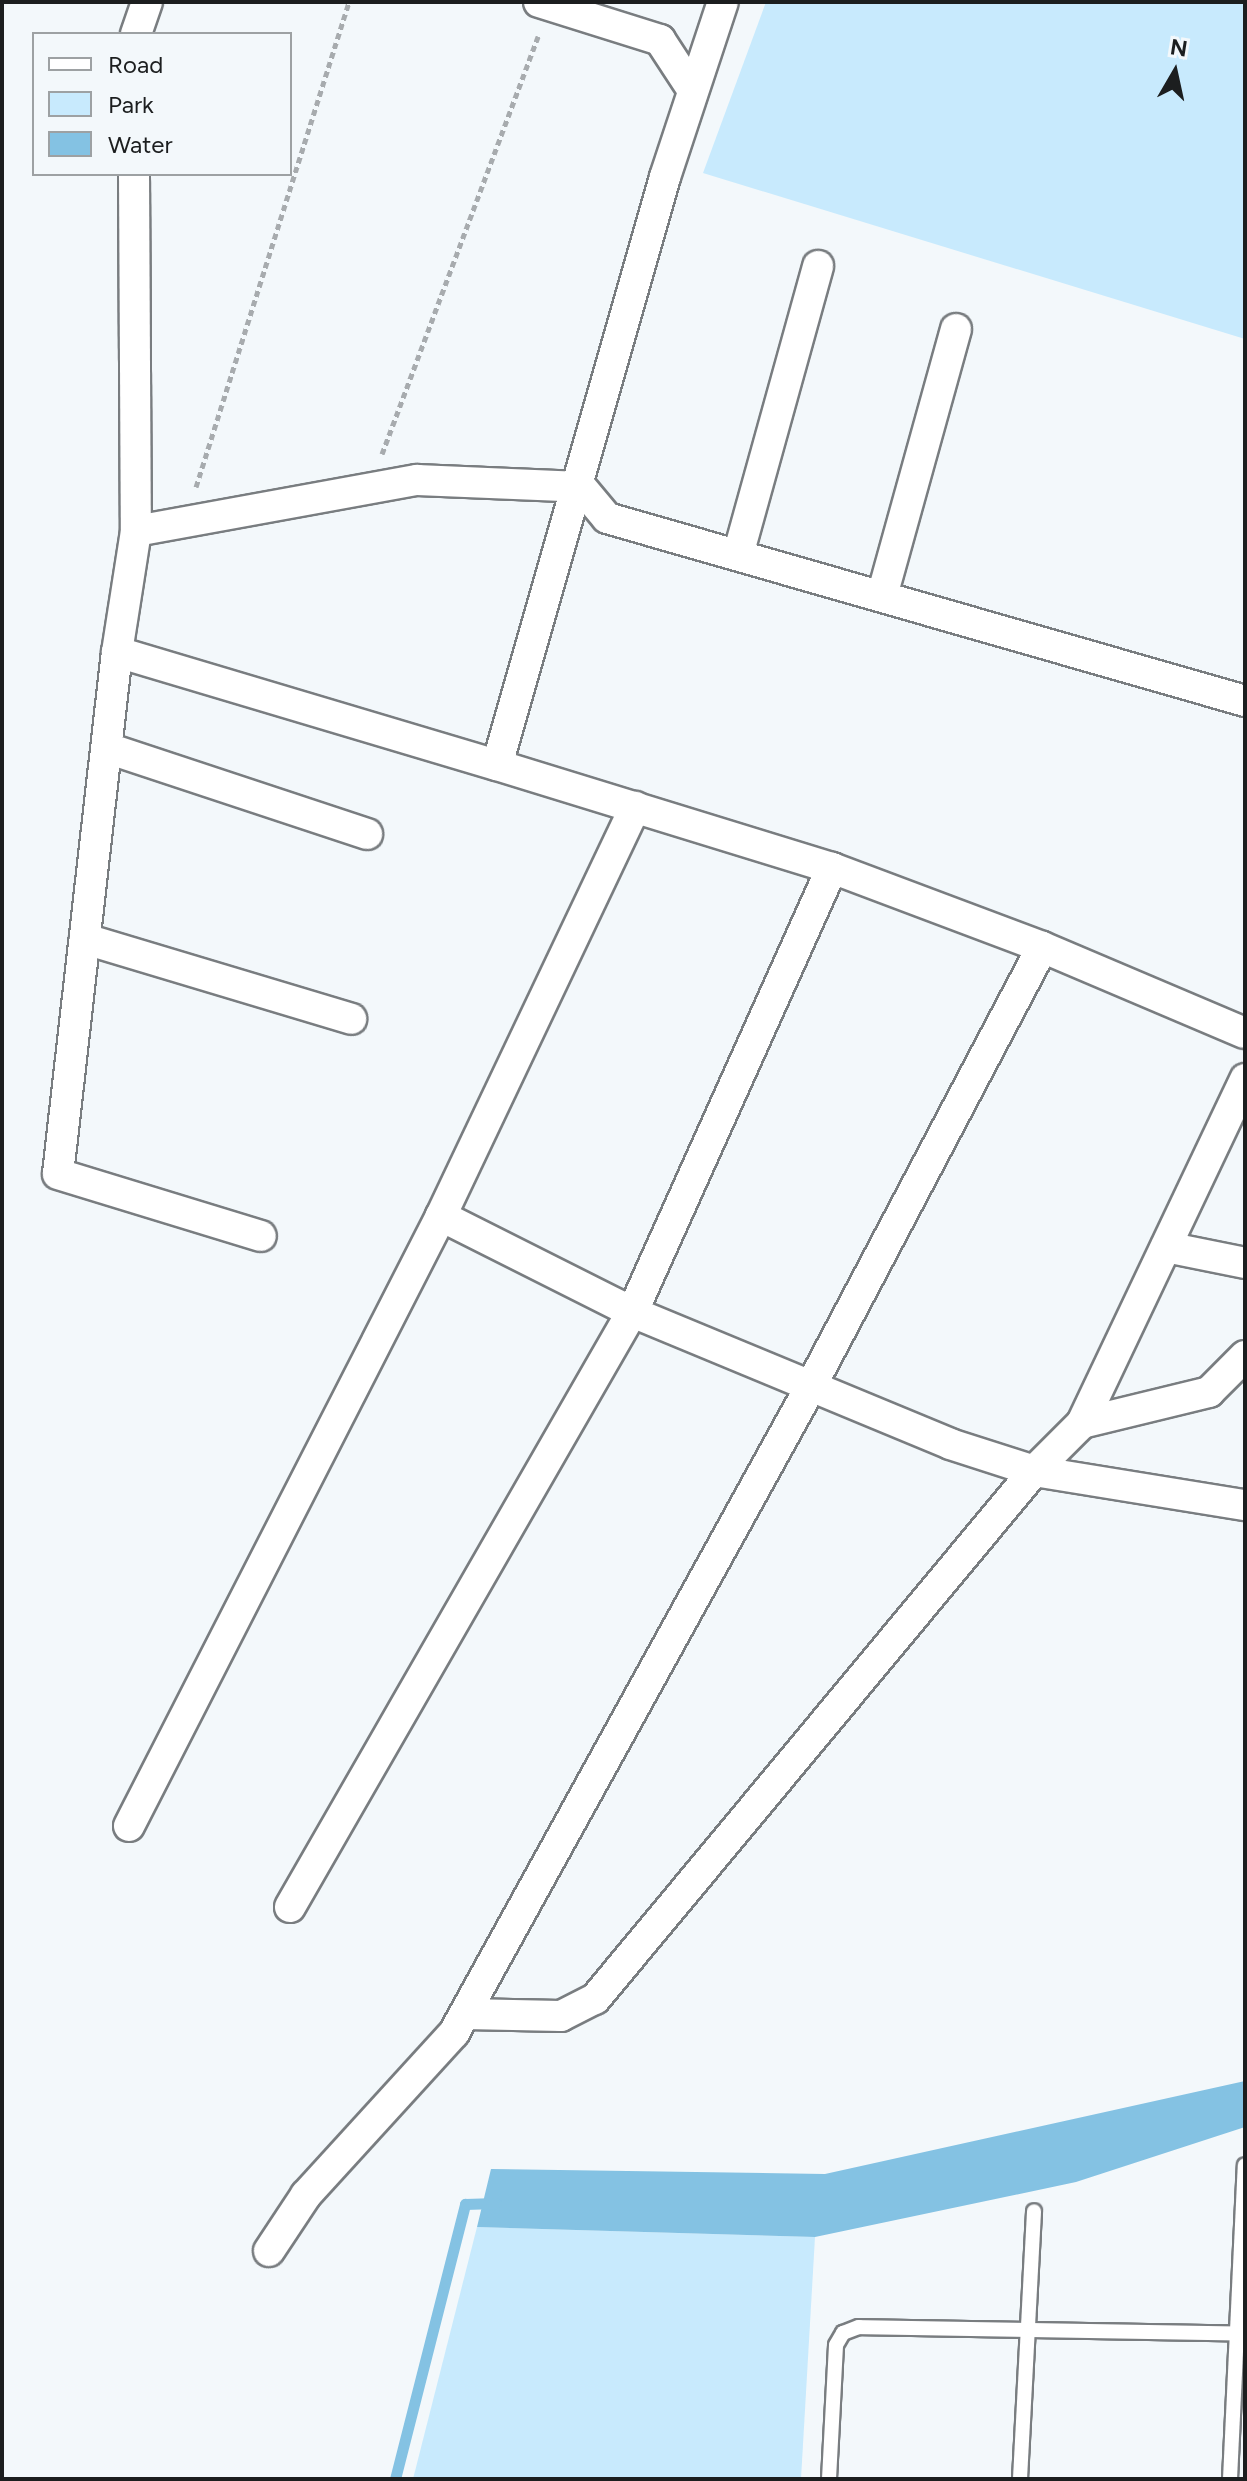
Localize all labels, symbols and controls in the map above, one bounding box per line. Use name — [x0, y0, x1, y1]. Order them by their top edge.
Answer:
legend — [32, 32, 292, 176]
north arrow — [1135, 32, 1215, 112]
text: N — [1168, 33, 1189, 62]
text: Road — [108, 50, 163, 79]
text: Park — [108, 90, 154, 119]
text: Water — [108, 130, 173, 159]

